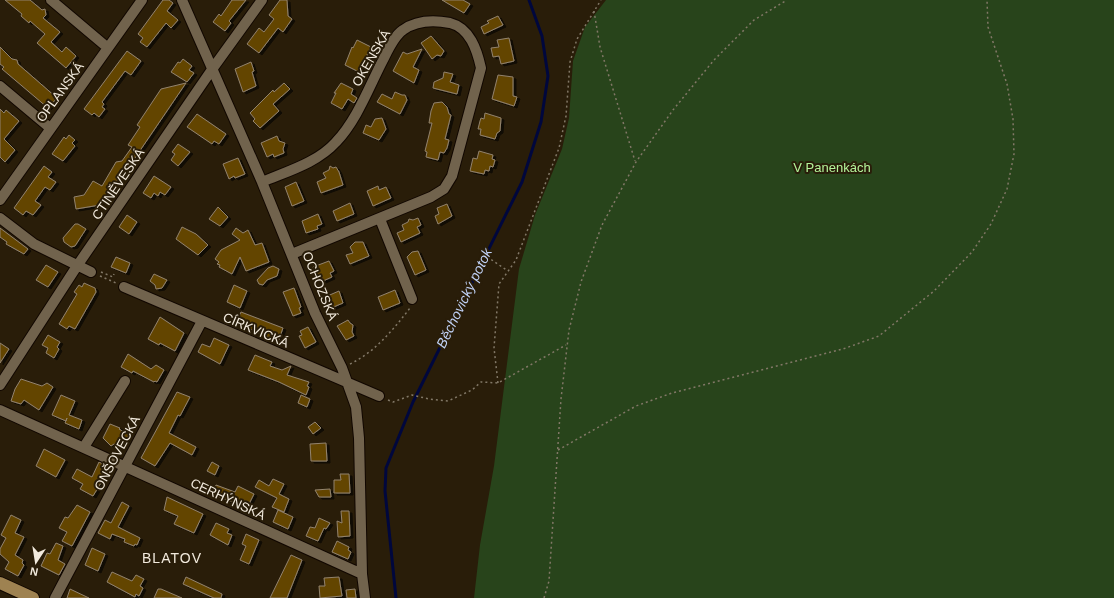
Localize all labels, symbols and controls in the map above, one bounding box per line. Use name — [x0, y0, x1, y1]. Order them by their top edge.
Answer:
street label: OKENSKÁ — [349, 27, 393, 89]
street label: OPLANSKÁ — [33, 59, 87, 125]
street label: CTINĚVESKÁ — [89, 145, 147, 222]
park label: V Panenkách — [793, 160, 871, 175]
water label: Běchovický potok — [433, 245, 496, 350]
street label: OCHOZSKÁ — [299, 249, 341, 323]
street label: CÍRKVICKÁ — [221, 309, 291, 351]
street label: ONŠOVECKÁ — [91, 413, 143, 493]
street label: CERHÝNSKÁ — [188, 475, 268, 523]
north arrow — [16, 542, 56, 582]
district label: BLATOV — [142, 550, 202, 566]
text: N — [29, 565, 39, 578]

